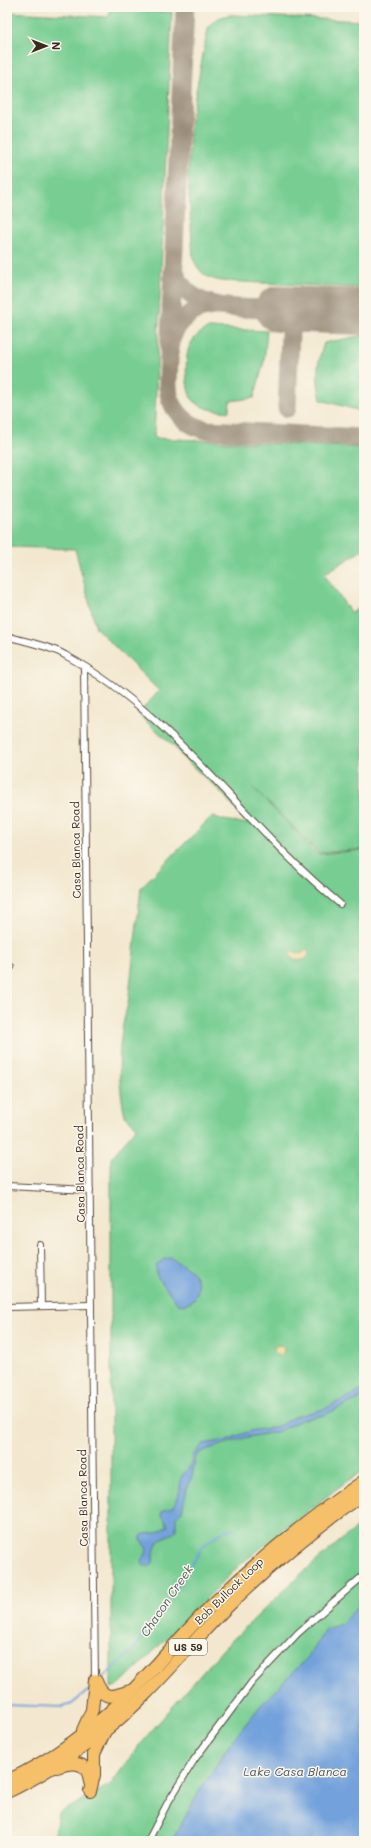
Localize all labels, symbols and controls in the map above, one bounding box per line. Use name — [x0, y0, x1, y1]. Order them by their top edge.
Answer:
north arrow — [26, 26, 66, 66]
text: N — [49, 42, 64, 50]
street label: Casa Blanca Road — [67, 801, 84, 899]
street label: Casa Blanca Road — [71, 1125, 88, 1223]
street label: Casa Blanca Road — [74, 1449, 91, 1547]
street label: Bob Bullock Loop — [191, 1554, 266, 1627]
water label: Chacon Creek — [136, 1561, 196, 1639]
road number: US 59 — [169, 1639, 207, 1655]
water label: Lake Casa Blanca — [243, 1763, 347, 1779]

